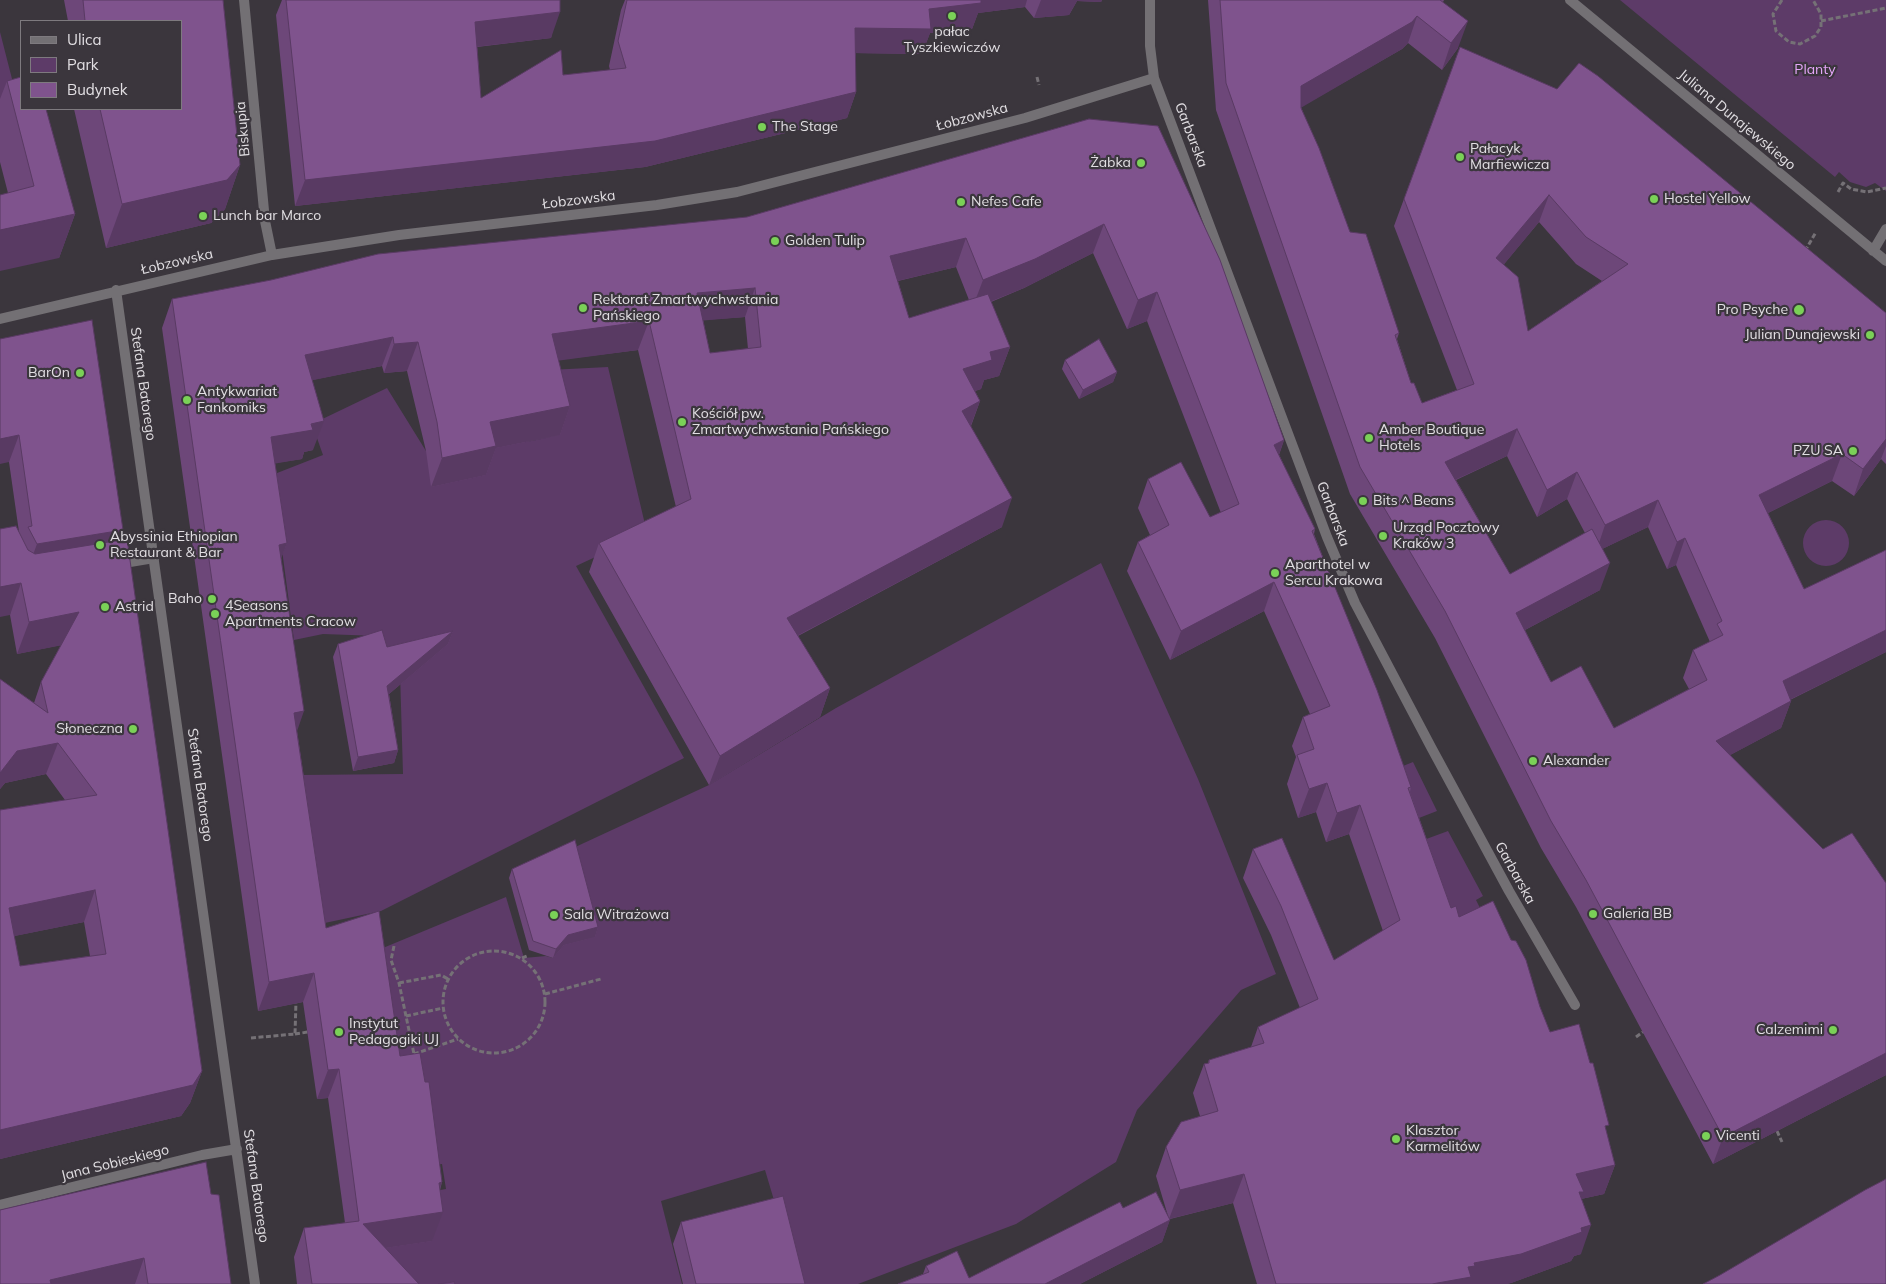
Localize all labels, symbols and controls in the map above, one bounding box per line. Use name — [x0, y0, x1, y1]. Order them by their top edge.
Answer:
marker: pałac Tyszkiewiczów — [946, 10, 958, 22]
legend — [20, 20, 182, 110]
place label: pałac Tyszkiewiczów — [904, 24, 1000, 56]
text: Ulica — [67, 30, 101, 49]
text: Park — [67, 55, 99, 74]
park label: Planty — [1794, 62, 1836, 78]
street label: Juliana Dunajewskiego — [1675, 66, 1799, 174]
text: Budynek — [67, 80, 128, 99]
street label: Łobzowska — [934, 99, 1010, 135]
street label: Garbarska — [1171, 100, 1211, 170]
street label: Biskupia — [232, 101, 254, 157]
place label: The Stage — [772, 119, 838, 135]
marker: The Stage — [756, 121, 768, 133]
place label: Pałacyk Marfiewicza — [1470, 141, 1549, 174]
marker: Pałacyk Marfiewicza — [1454, 151, 1466, 163]
place label: Żabka — [1090, 155, 1131, 171]
marker: Żabka — [1135, 157, 1147, 169]
street label: Łobzowska — [542, 187, 616, 213]
place label: Hostel Yellow — [1664, 191, 1751, 207]
marker: Hostel Yellow — [1648, 193, 1660, 205]
place label: Nefes Cafe — [971, 194, 1042, 210]
marker: Nefes Cafe — [955, 196, 967, 208]
place label: Lunch bar Marco — [213, 208, 321, 224]
marker: Lunch bar Marco — [197, 210, 209, 222]
place label: Golden Tulip — [785, 233, 865, 249]
marker: Golden Tulip — [769, 235, 781, 247]
street label: Łobzowska — [139, 246, 215, 278]
place label: Rektorat Zmartwychwstania Pańskiego — [593, 292, 778, 324]
marker: Rektorat Zmartwychwstania Pańskiego — [577, 302, 589, 314]
place label: Pro Psyche — [1717, 302, 1788, 318]
marker: Pro Psyche — [1792, 303, 1806, 317]
street label: Stefana Batorego — [127, 326, 159, 442]
place label: Julian Dunajewski — [1745, 327, 1860, 343]
marker: Julian Dunajewski — [1864, 329, 1876, 341]
place label: BarOn — [28, 365, 70, 381]
marker: BarOn — [74, 367, 86, 379]
place label: Antykwariat Fankomiks — [197, 384, 277, 417]
marker: Antykwariat Fankomiks — [181, 394, 193, 406]
place label: Kościół pw. Zmartwychwstania Pańskiego — [692, 406, 889, 438]
marker: Kościół pw. Zmartwychwstania Pańskiego — [676, 416, 688, 428]
place label: Amber Boutique Hotels — [1379, 422, 1484, 454]
marker: Amber Boutique Hotels — [1363, 432, 1375, 444]
place label: PZU SA — [1793, 443, 1843, 459]
marker: PZU SA — [1847, 445, 1859, 457]
street label: Garbarska — [1313, 479, 1353, 549]
place label: Bits ^ Beans — [1373, 493, 1454, 509]
marker: Bits ^ Beans — [1357, 495, 1369, 507]
place label: Urząd Pocztowy Kraków 3 — [1393, 520, 1499, 552]
place label: Abyssinia Ethiopian Restaurant & Bar — [110, 529, 238, 562]
marker: Urząd Pocztowy Kraków 3 — [1377, 530, 1389, 542]
marker: Abyssinia Ethiopian Restaurant & Bar — [94, 539, 106, 551]
place label: Aparthotel w Sercu Krakowa — [1285, 557, 1383, 590]
marker: Aparthotel w Sercu Krakowa — [1269, 567, 1281, 579]
place label: Baho — [168, 591, 202, 607]
marker: Baho — [206, 593, 218, 605]
place label: 4Seasons Apartments Cracow — [225, 598, 356, 630]
place label: Astrid — [115, 599, 154, 615]
marker: Astrid — [99, 601, 111, 613]
marker: 4Seasons Apartments Cracow — [209, 608, 221, 620]
place label: Słoneczna — [56, 721, 123, 737]
marker: Słoneczna — [127, 723, 139, 735]
street label: Stefana Batorego — [184, 727, 216, 843]
place label: Alexander — [1543, 753, 1609, 769]
marker: Alexander — [1527, 755, 1539, 767]
street label: Garbarska — [1491, 839, 1539, 907]
place label: Galeria BB — [1603, 906, 1672, 922]
place label: Sala Witrażowa — [564, 907, 669, 923]
marker: Galeria BB — [1587, 908, 1599, 920]
marker: Sala Witrażowa — [548, 909, 560, 921]
place label: Instytut Pedagogiki UJ — [349, 1016, 439, 1048]
place label: Calzemimi — [1756, 1022, 1823, 1038]
marker: Calzemimi — [1827, 1024, 1839, 1036]
marker: Instytut Pedagogiki UJ — [333, 1026, 345, 1038]
place label: Klasztor Karmelitów — [1406, 1123, 1480, 1156]
street label: Stefana Batorego — [240, 1128, 272, 1244]
place label: Vicenti — [1716, 1128, 1760, 1144]
marker: Vicenti — [1700, 1130, 1712, 1142]
marker: Klasztor Karmelitów — [1390, 1133, 1402, 1145]
street label: Jana Sobieskiego — [59, 1141, 171, 1185]

